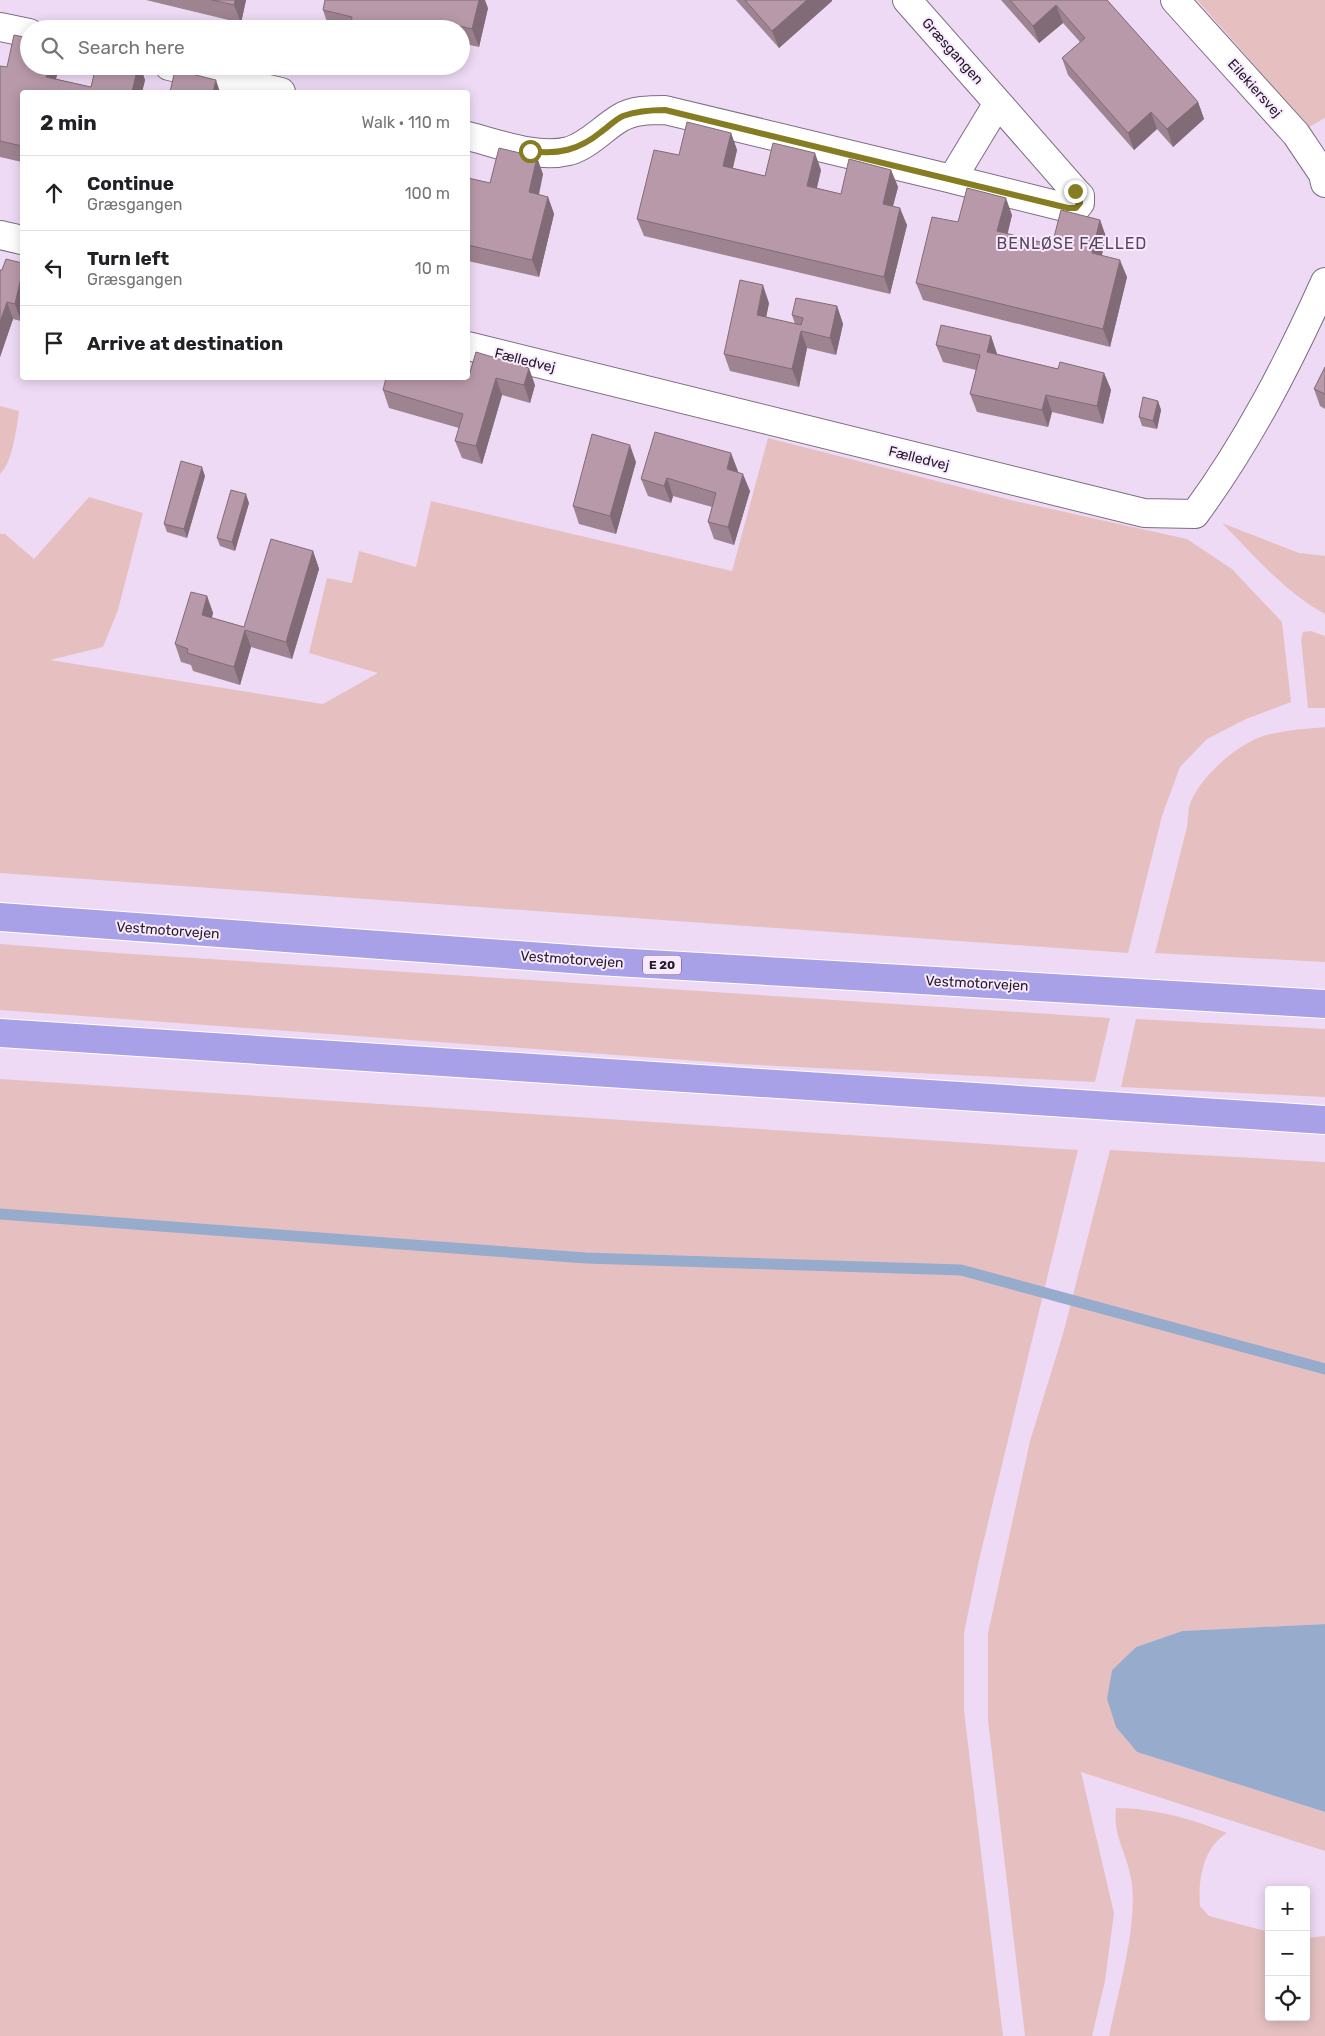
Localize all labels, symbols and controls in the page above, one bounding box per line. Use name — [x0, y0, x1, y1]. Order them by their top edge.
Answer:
street label: Græsgangen — [918, 15, 987, 88]
search box — [20, 20, 470, 75]
icon: search — [38, 34, 66, 62]
text: Search here — [78, 36, 185, 59]
street label: Eilekiersvej — [1224, 56, 1285, 121]
text: 2 min — [40, 110, 97, 135]
text: Walk · 110 m — [362, 113, 450, 132]
route start — [519, 140, 542, 163]
text: Continue — [87, 172, 174, 195]
icon: ahead — [40, 179, 68, 207]
route end — [1064, 180, 1087, 203]
text: 100 m — [405, 184, 450, 203]
text: Græsgangen — [87, 195, 183, 214]
district label: BENLØSE FÆLLED — [997, 234, 1147, 253]
text: Turn left — [87, 247, 169, 270]
icon: left — [40, 254, 68, 282]
text: 10 m — [415, 259, 450, 278]
text: Græsgangen — [87, 270, 183, 289]
icon: arrive — [40, 329, 68, 357]
text: Arrive at destination — [87, 332, 283, 355]
street label: Fælledvej — [493, 345, 557, 376]
street label: Fælledvej — [887, 443, 951, 474]
street label: Vestmotorvejen — [116, 918, 220, 943]
street label: Vestmotorvejen — [520, 947, 624, 972]
road number: E 20 — [643, 956, 681, 974]
street label: Vestmotorvejen — [925, 972, 1029, 995]
map controls — [1265, 1886, 1310, 2021]
button: + — [1265, 1886, 1310, 1931]
button: − — [1265, 1931, 1310, 1976]
button: locate — [1265, 1976, 1310, 2021]

